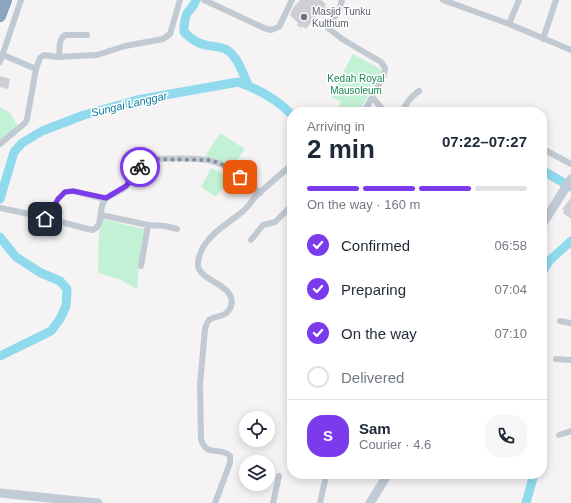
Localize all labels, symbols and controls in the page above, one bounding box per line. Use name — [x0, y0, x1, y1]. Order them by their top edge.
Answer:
place label: Masjid Tunku Kulthum — [312, 6, 371, 29]
marker: Masjid Tunku Kulthum — [299, 12, 309, 22]
park label: Kedah Royal Mausoleum — [327, 73, 385, 96]
water label: Sungai Langgar — [90, 89, 169, 119]
text: Arriving in — [307, 119, 365, 134]
text: 07:22–07:27 — [442, 133, 527, 150]
text: 2 min — [307, 134, 375, 164]
courier — [120, 147, 160, 187]
icon: bike — [129, 156, 151, 178]
pin — [223, 160, 257, 194]
icon: bag — [229, 166, 251, 188]
text: On the way · 160 m — [307, 197, 420, 212]
pin — [28, 202, 62, 236]
icon: home — [34, 208, 56, 230]
icon: check — [307, 234, 329, 256]
text: Confirmed — [341, 237, 410, 254]
text: 06:58 — [494, 238, 527, 253]
icon: check — [307, 278, 329, 300]
text: Preparing — [341, 281, 406, 298]
text: 07:04 — [494, 282, 527, 297]
icon: check — [307, 322, 329, 344]
text: On the way — [341, 325, 417, 342]
text: 07:10 — [494, 326, 527, 341]
text: Delivered — [341, 369, 404, 386]
map controls — [239, 411, 275, 491]
button: locate — [239, 411, 275, 447]
button: phone — [485, 415, 527, 457]
text: Sam — [359, 420, 391, 437]
text: S — [323, 427, 333, 444]
text: Courier · 4.6 — [359, 437, 431, 452]
button: layers — [239, 455, 275, 491]

